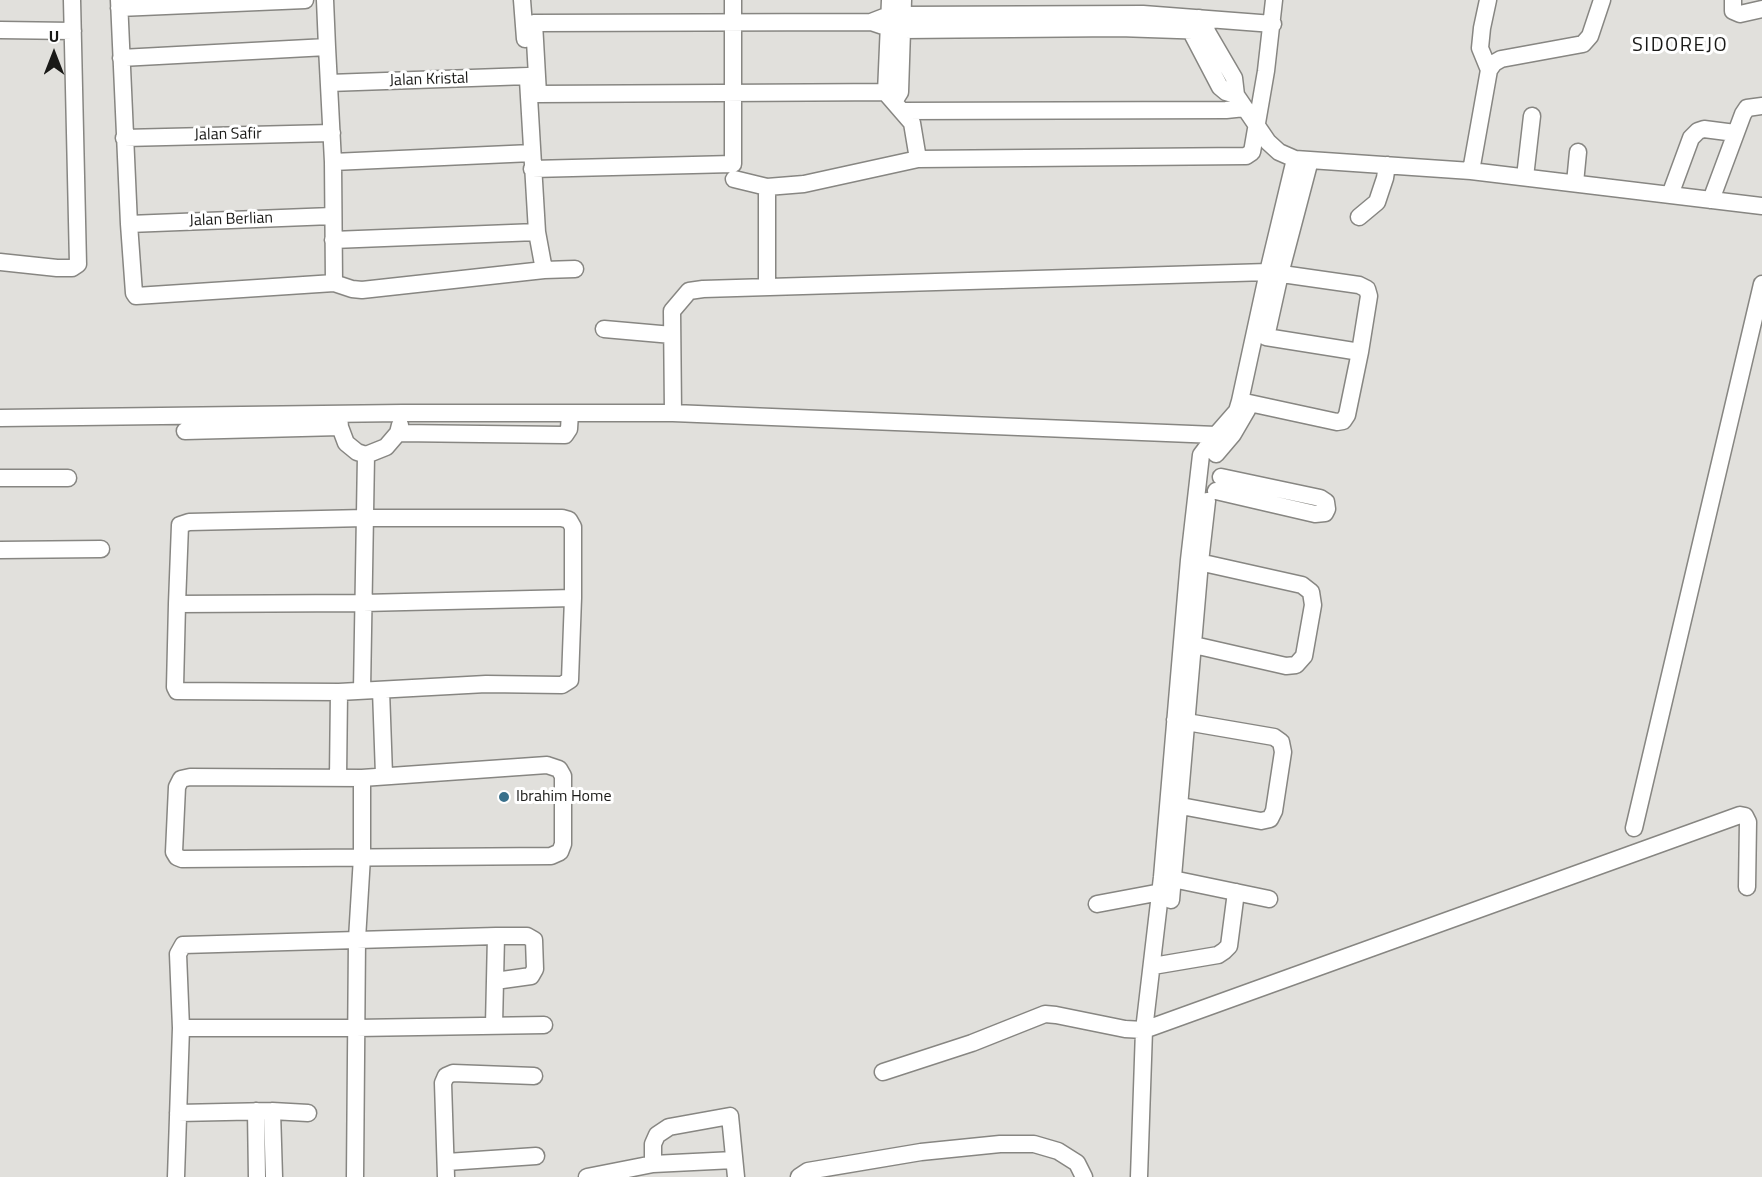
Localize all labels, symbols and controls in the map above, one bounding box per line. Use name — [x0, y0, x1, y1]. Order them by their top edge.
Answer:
north arrow — [24, 24, 84, 84]
text: U — [49, 24, 59, 48]
district label: SIDOREJO — [1632, 34, 1728, 58]
street label: Jalan Kristal — [389, 69, 469, 91]
street label: Jalan Safir — [194, 125, 262, 145]
street label: Jalan Berlian — [189, 209, 273, 231]
place label: Ibrahim Home — [516, 787, 612, 807]
marker: Ibrahim Home — [497, 790, 511, 804]

